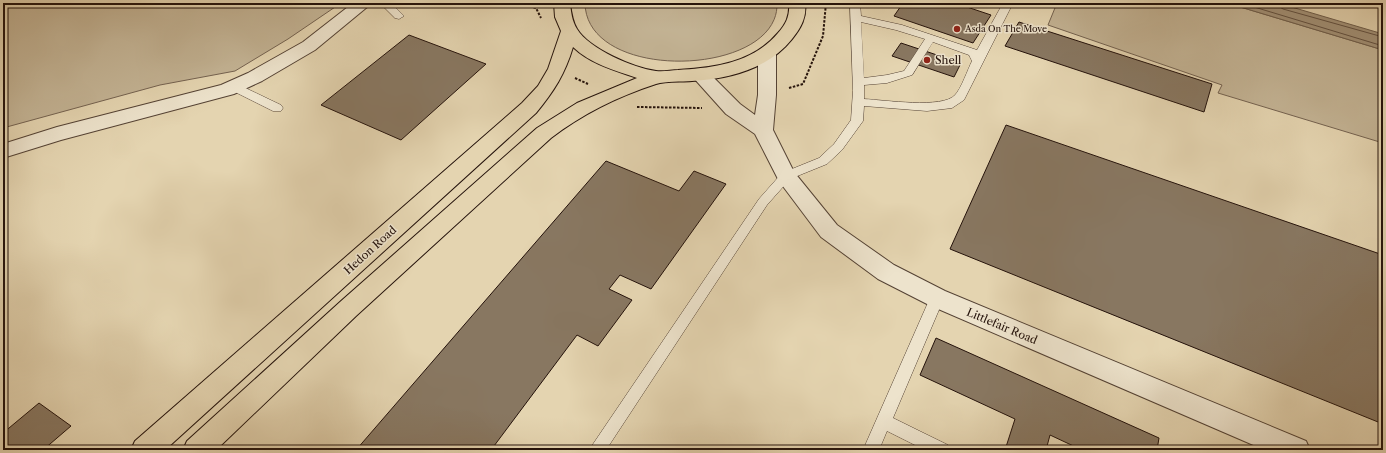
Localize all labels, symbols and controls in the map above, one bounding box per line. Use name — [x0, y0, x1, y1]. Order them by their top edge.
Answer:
place label: Asda On The Move — [964, 23, 1047, 34]
marker: Asda On The Move — [952, 24, 962, 34]
place label: Shell — [935, 53, 962, 67]
marker: Shell — [922, 55, 932, 65]
street label: Hedon Road — [341, 223, 399, 277]
street label: Littlefair Road — [965, 305, 1040, 347]

